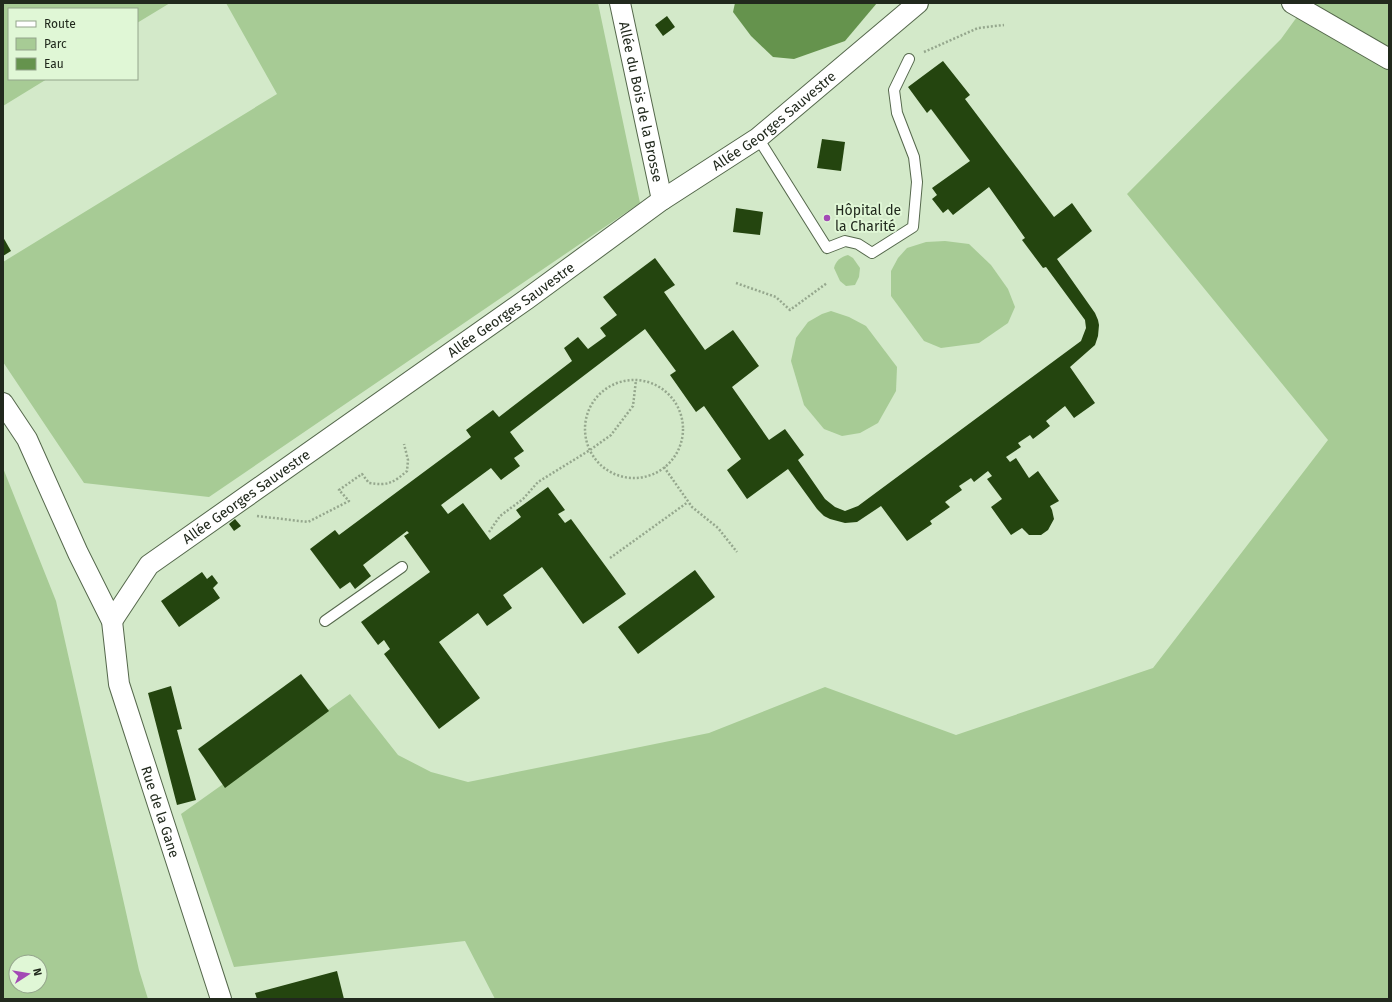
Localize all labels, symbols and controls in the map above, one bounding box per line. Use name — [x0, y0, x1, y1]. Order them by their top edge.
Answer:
legend — [8, 8, 138, 80]
text: Route — [44, 17, 76, 31]
street label: Allée du Bois de la Brosse — [615, 20, 666, 184]
text: Parc — [44, 37, 67, 51]
text: Eau — [44, 57, 64, 71]
street label: Allée Georges Sauvestre — [709, 68, 840, 174]
place label: Hôpital de la Charité — [835, 202, 901, 235]
marker: Hôpital de la Charité — [822, 213, 832, 223]
street label: Allée Georges Sauvestre — [444, 259, 578, 361]
street label: Allée Georges Sauvestre — [179, 446, 314, 548]
street label: Rue de la Gane — [137, 764, 183, 860]
north arrow — [8, 954, 48, 994]
text: N — [30, 967, 44, 977]

